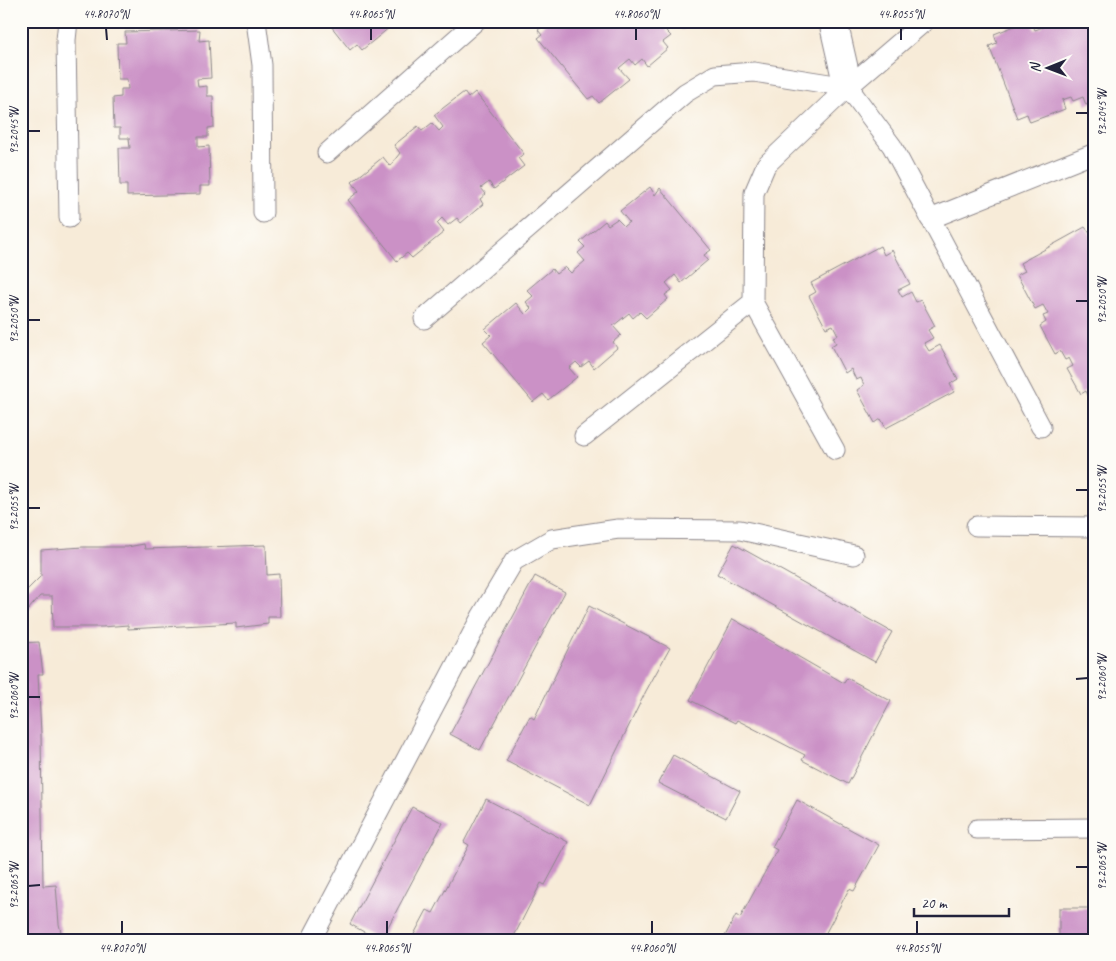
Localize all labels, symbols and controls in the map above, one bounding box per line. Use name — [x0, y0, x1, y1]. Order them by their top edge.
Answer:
text: 44.8070°N — [83, 6, 130, 22]
text: 44.8065°N — [348, 6, 395, 22]
text: 44.8060°N — [613, 6, 660, 22]
text: 44.8055°N — [878, 6, 925, 22]
north arrow — [1024, 42, 1074, 92]
text: N — [1027, 61, 1044, 73]
text: 93.2045°W — [1094, 87, 1110, 136]
text: 93.2045°W — [6, 105, 22, 154]
text: 93.2050°W — [1094, 275, 1110, 324]
text: 93.2050°W — [6, 294, 22, 343]
text: 93.2055°W — [1094, 464, 1110, 513]
text: 93.2055°W — [6, 482, 22, 531]
text: 93.2060°W — [1094, 652, 1110, 701]
text: 93.2060°W — [6, 671, 22, 720]
text: 93.2065°W — [1094, 841, 1110, 890]
text: 93.2065°W — [6, 860, 22, 909]
scale bar — [914, 886, 1008, 918]
text: 20 m — [921, 894, 948, 913]
text: 44.8070°N — [99, 940, 146, 956]
text: 44.8065°N — [364, 940, 411, 956]
text: 44.8060°N — [629, 940, 676, 956]
text: 44.8055°N — [894, 940, 941, 956]

